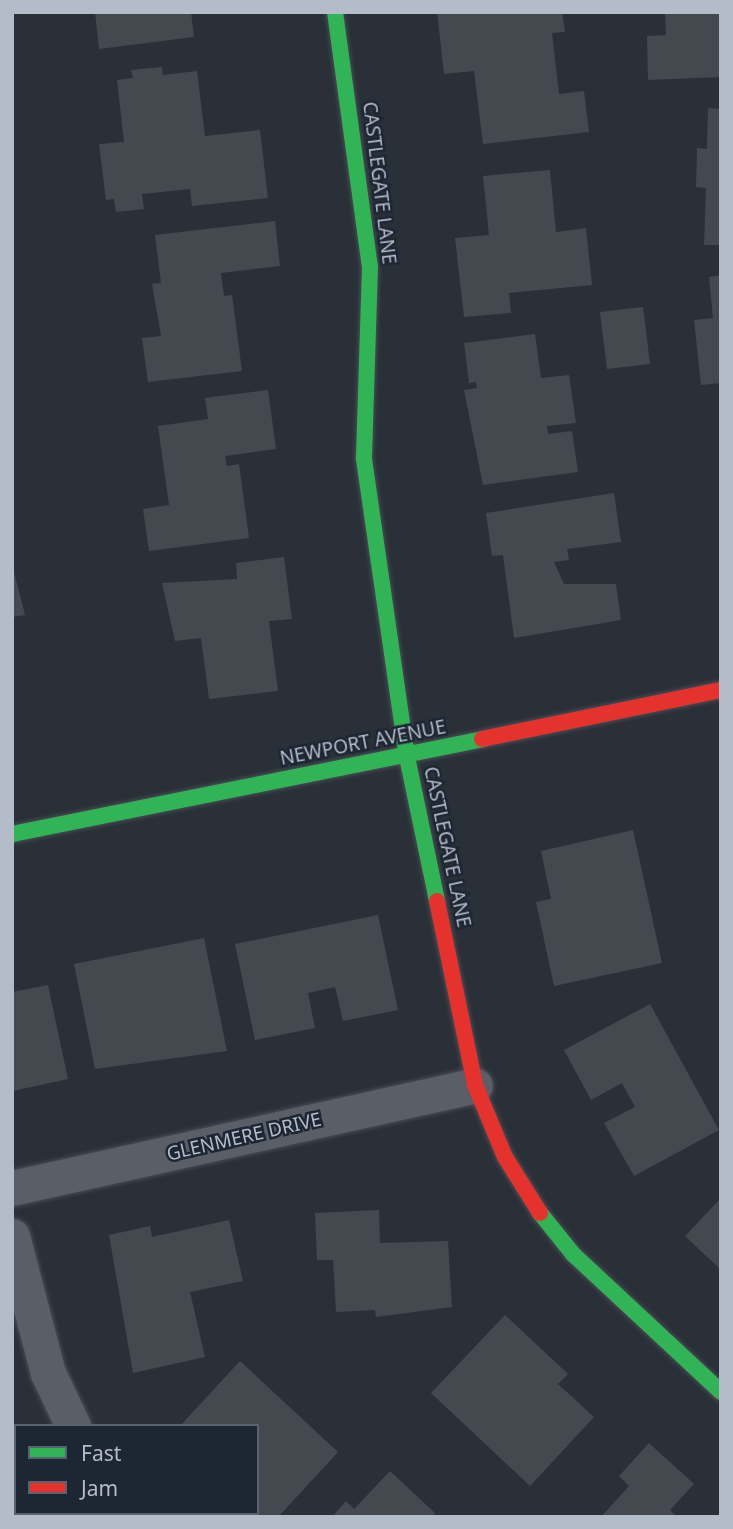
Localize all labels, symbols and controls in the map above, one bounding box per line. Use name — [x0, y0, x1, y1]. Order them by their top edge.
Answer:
street label: CASTLEGATE LANE — [358, 100, 400, 266]
street label: NEWPORT AVENUE — [278, 716, 448, 770]
street label: CASTLEGATE LANE — [419, 765, 475, 929]
street label: GLENMERE DRIVE — [164, 1108, 324, 1166]
legend — [14, 1424, 259, 1515]
text: Fast — [81, 1439, 121, 1467]
text: Jam — [81, 1474, 118, 1502]

